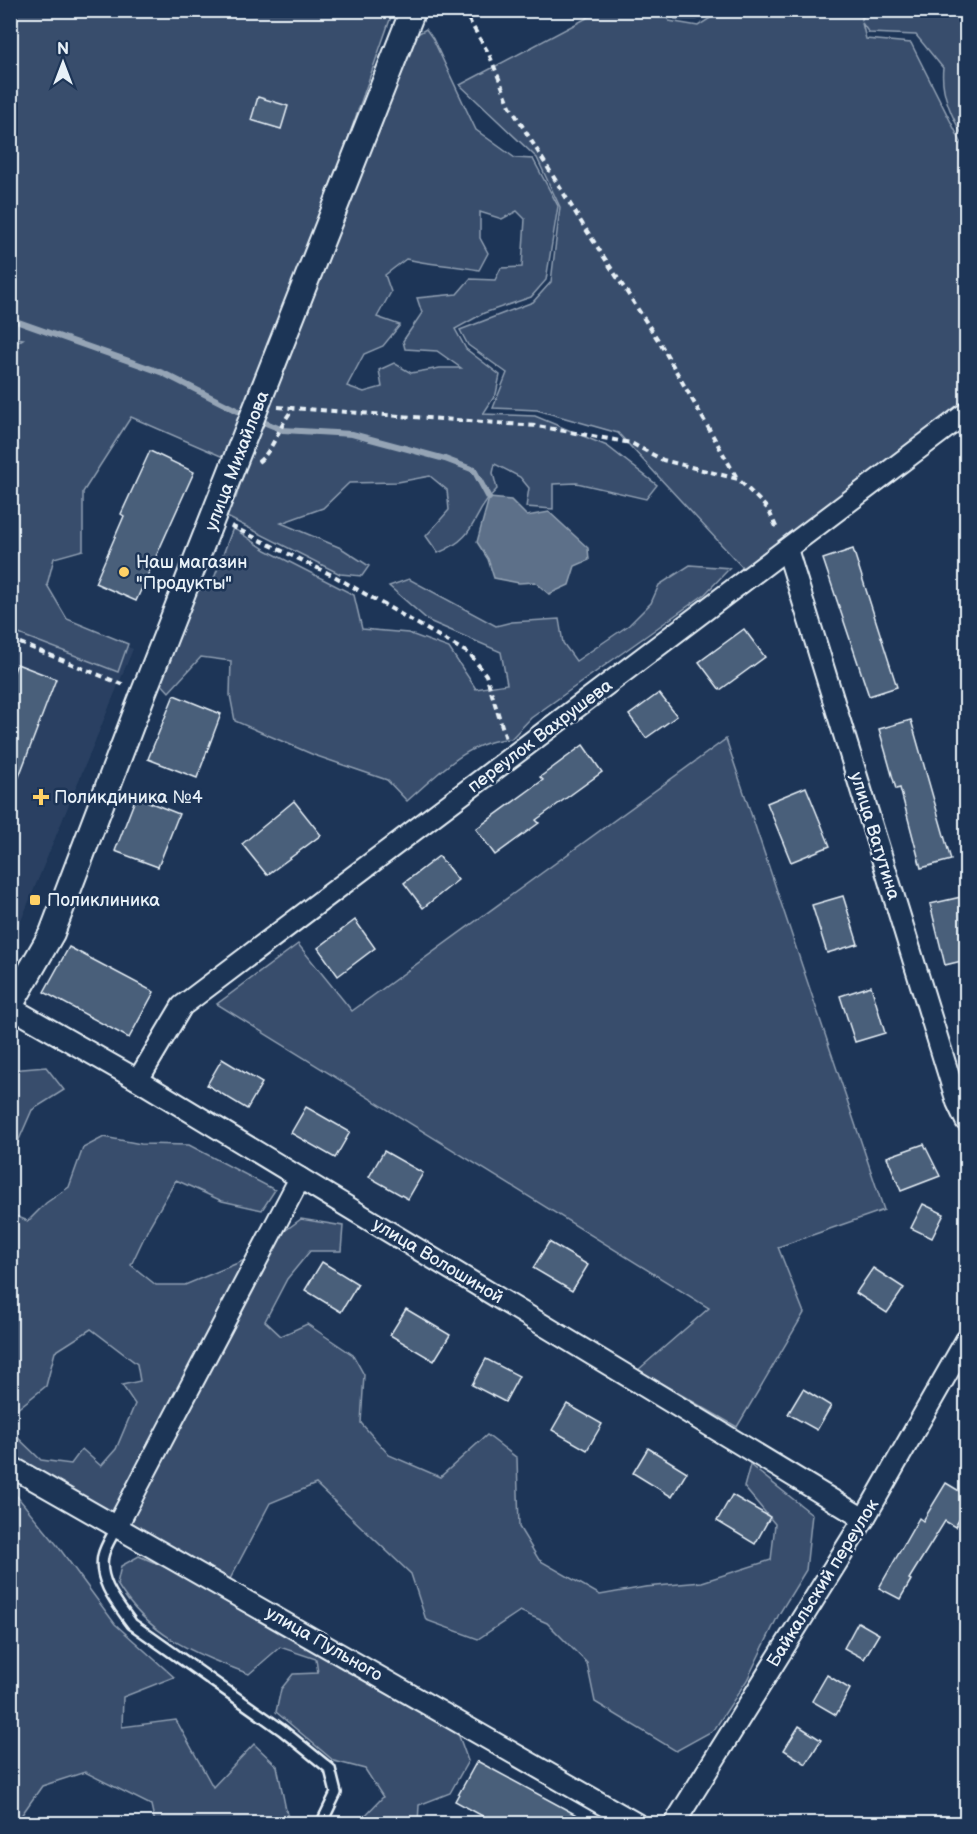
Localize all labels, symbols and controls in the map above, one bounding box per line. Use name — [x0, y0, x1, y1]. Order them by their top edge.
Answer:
north arrow — [33, 33, 93, 93]
text: N — [57, 40, 69, 59]
street label: улица Михайлова — [201, 388, 274, 534]
place label: Наш магазин "Продукты" — [136, 552, 247, 594]
marker: Наш магазин "Продукты" — [117, 565, 131, 579]
street label: переулок Вахрушева — [464, 675, 617, 797]
street label: улица Ватутина — [846, 770, 905, 903]
place label: Поликдиника №4 — [54, 787, 203, 808]
marker: Поликдиника №4 — [32, 788, 50, 806]
place label: Поликлиника — [47, 890, 160, 911]
marker: Поликлиника — [28, 893, 42, 907]
street label: улица Волошиной — [369, 1214, 507, 1308]
street label: Байкальский переулок — [763, 1495, 884, 1671]
street label: улица Пульного — [262, 1602, 386, 1686]

